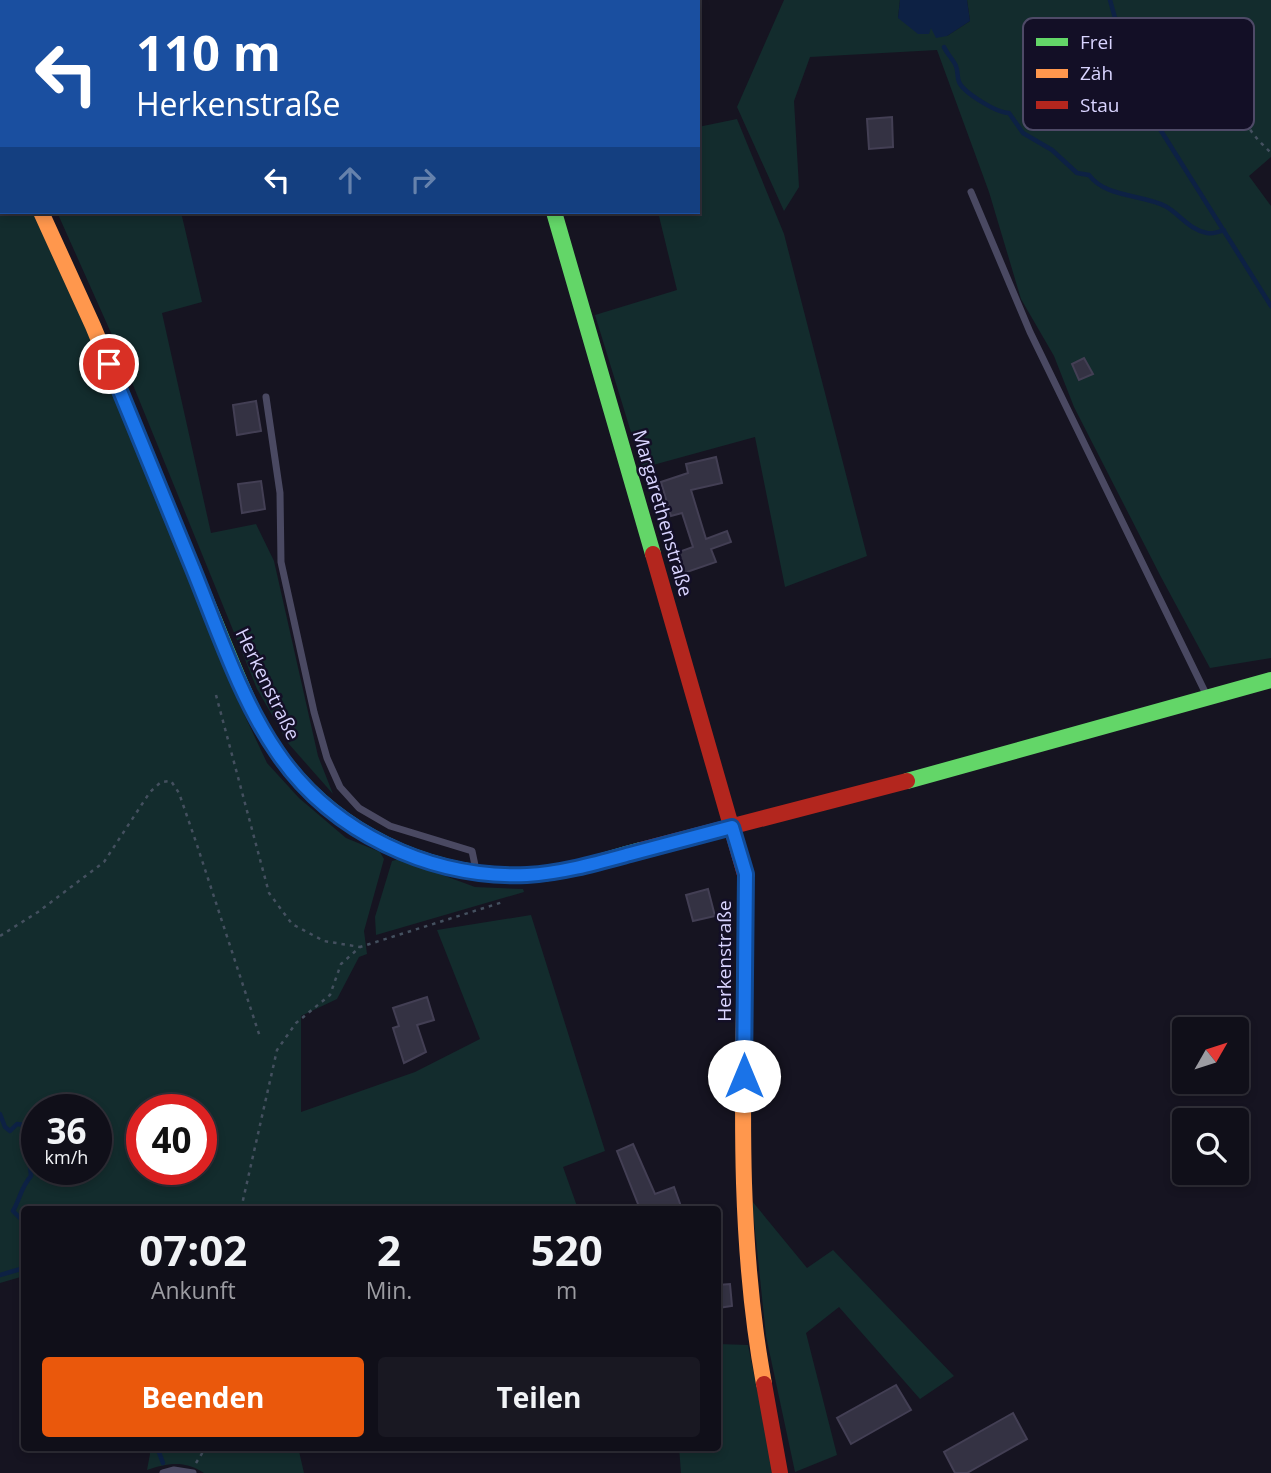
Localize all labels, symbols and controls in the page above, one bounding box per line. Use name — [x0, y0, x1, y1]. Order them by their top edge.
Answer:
legend — [1023, 18, 1254, 130]
text: 110 m — [136, 19, 281, 85]
icon: left — [21, 28, 112, 119]
text: Frei — [1080, 29, 1113, 55]
text: Zäh — [1080, 60, 1113, 86]
text: Herkenstraße — [136, 82, 340, 125]
text: Stau — [1080, 92, 1119, 118]
icon: left — [258, 161, 296, 199]
icon: ahead — [331, 161, 369, 199]
icon: right — [404, 161, 442, 199]
pin — [79, 334, 139, 394]
icon: arrive — [90, 345, 128, 383]
street label: Margarethenstraße — [627, 427, 699, 599]
street label: Herkenstraße — [230, 624, 306, 744]
street label: Herkenstraße — [711, 900, 737, 1022]
north arrow — [1172, 1017, 1250, 1094]
map controls — [1172, 1017, 1249, 1185]
position arrow — [707, 1039, 781, 1113]
speed limit sign: 40 — [126, 1094, 217, 1185]
text: 36 — [46, 1107, 87, 1154]
button: search — [1172, 1108, 1249, 1185]
text: km/h — [45, 1145, 88, 1169]
text: 07:02 — [139, 1221, 247, 1278]
text: 2 — [377, 1221, 401, 1278]
text: 520 — [531, 1221, 603, 1278]
text: Ankunft — [151, 1274, 236, 1306]
text: Min. — [366, 1274, 412, 1306]
text: m — [556, 1274, 577, 1306]
button: Beenden — [42, 1357, 364, 1437]
button: Teilen — [378, 1357, 700, 1437]

